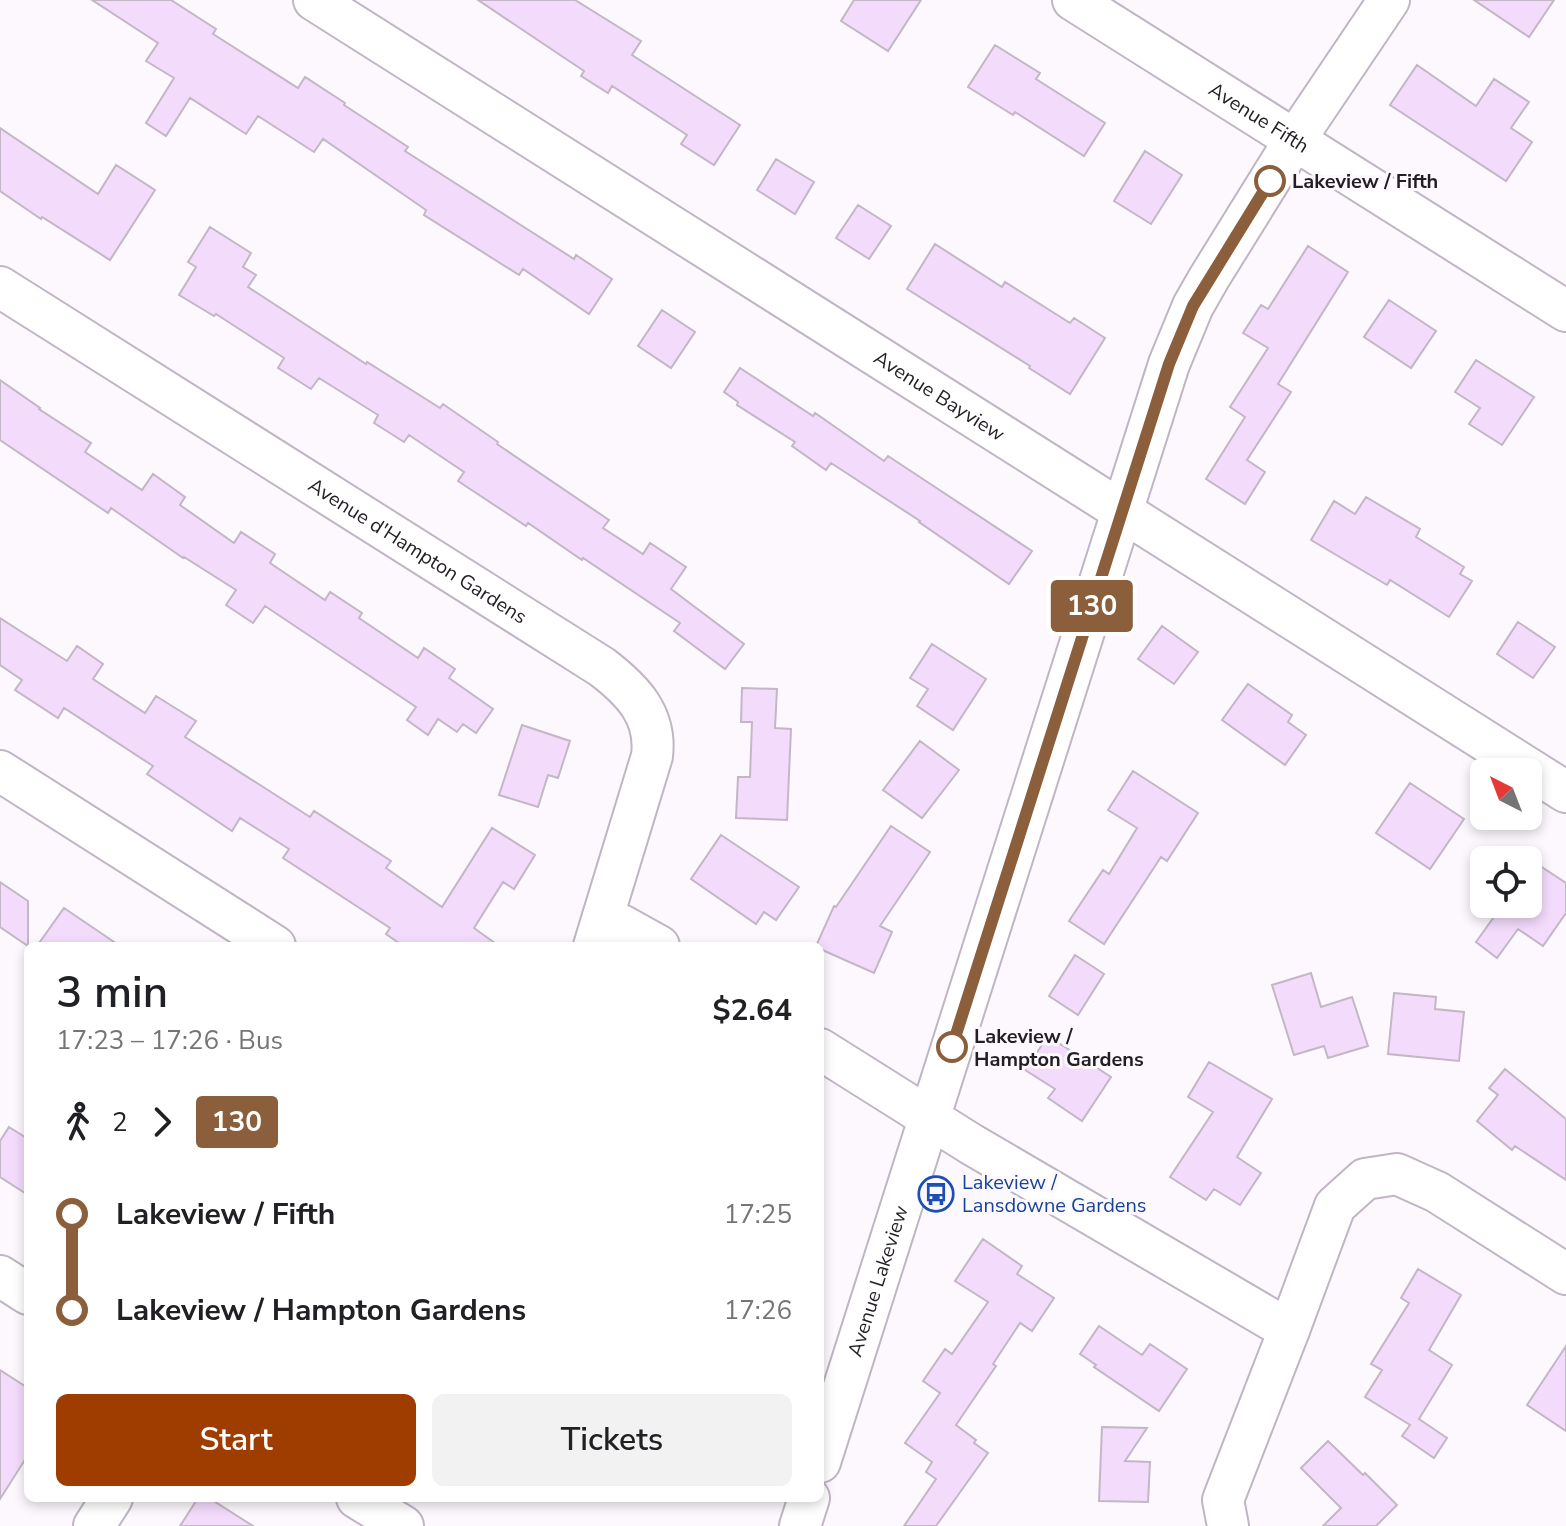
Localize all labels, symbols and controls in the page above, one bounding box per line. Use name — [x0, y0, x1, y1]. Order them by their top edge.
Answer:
street label: Avenue Fifth — [1204, 76, 1314, 159]
marker: Lakeview / Fifth — [1255, 166, 1285, 196]
place label: Lakeview / Fifth — [1292, 168, 1438, 195]
street label: Avenue Bayview — [868, 344, 1010, 448]
street label: Avenue d'Hampton Gardens — [303, 472, 532, 630]
line badge: 130 — [1046, 580, 1138, 632]
text: 130 — [1067, 587, 1117, 625]
north arrow — [1470, 758, 1542, 830]
map controls — [1470, 758, 1542, 918]
button: locate — [1470, 846, 1542, 918]
text: 3 min — [56, 963, 168, 1023]
text: $2.64 — [713, 990, 792, 1031]
text: 17:23 – 17:26 · Bus — [56, 1023, 283, 1058]
place label: Lakeview / Hampton Gardens — [974, 1023, 1144, 1073]
marker: Lakeview / Hampton Gardens — [937, 1032, 967, 1062]
icon: walk — [56, 1100, 100, 1144]
icon: forward — [140, 1100, 184, 1144]
text: 130 — [212, 1103, 262, 1141]
text: 2 — [112, 1105, 128, 1140]
place label: Lakeview / Lansdowne Gardens — [962, 1169, 1146, 1219]
bus stop icon: Lakeview / Lansdowne Gardens — [917, 1175, 955, 1213]
text: Lakeview / Fifth — [116, 1194, 335, 1235]
text: 17:25 — [724, 1197, 792, 1232]
street label: Avenue Lakeview — [841, 1202, 915, 1360]
text: Lakeview / Hampton Gardens — [116, 1290, 526, 1331]
text: 17:26 — [724, 1293, 792, 1328]
button: Start — [56, 1394, 416, 1486]
button: Tickets — [432, 1394, 792, 1486]

